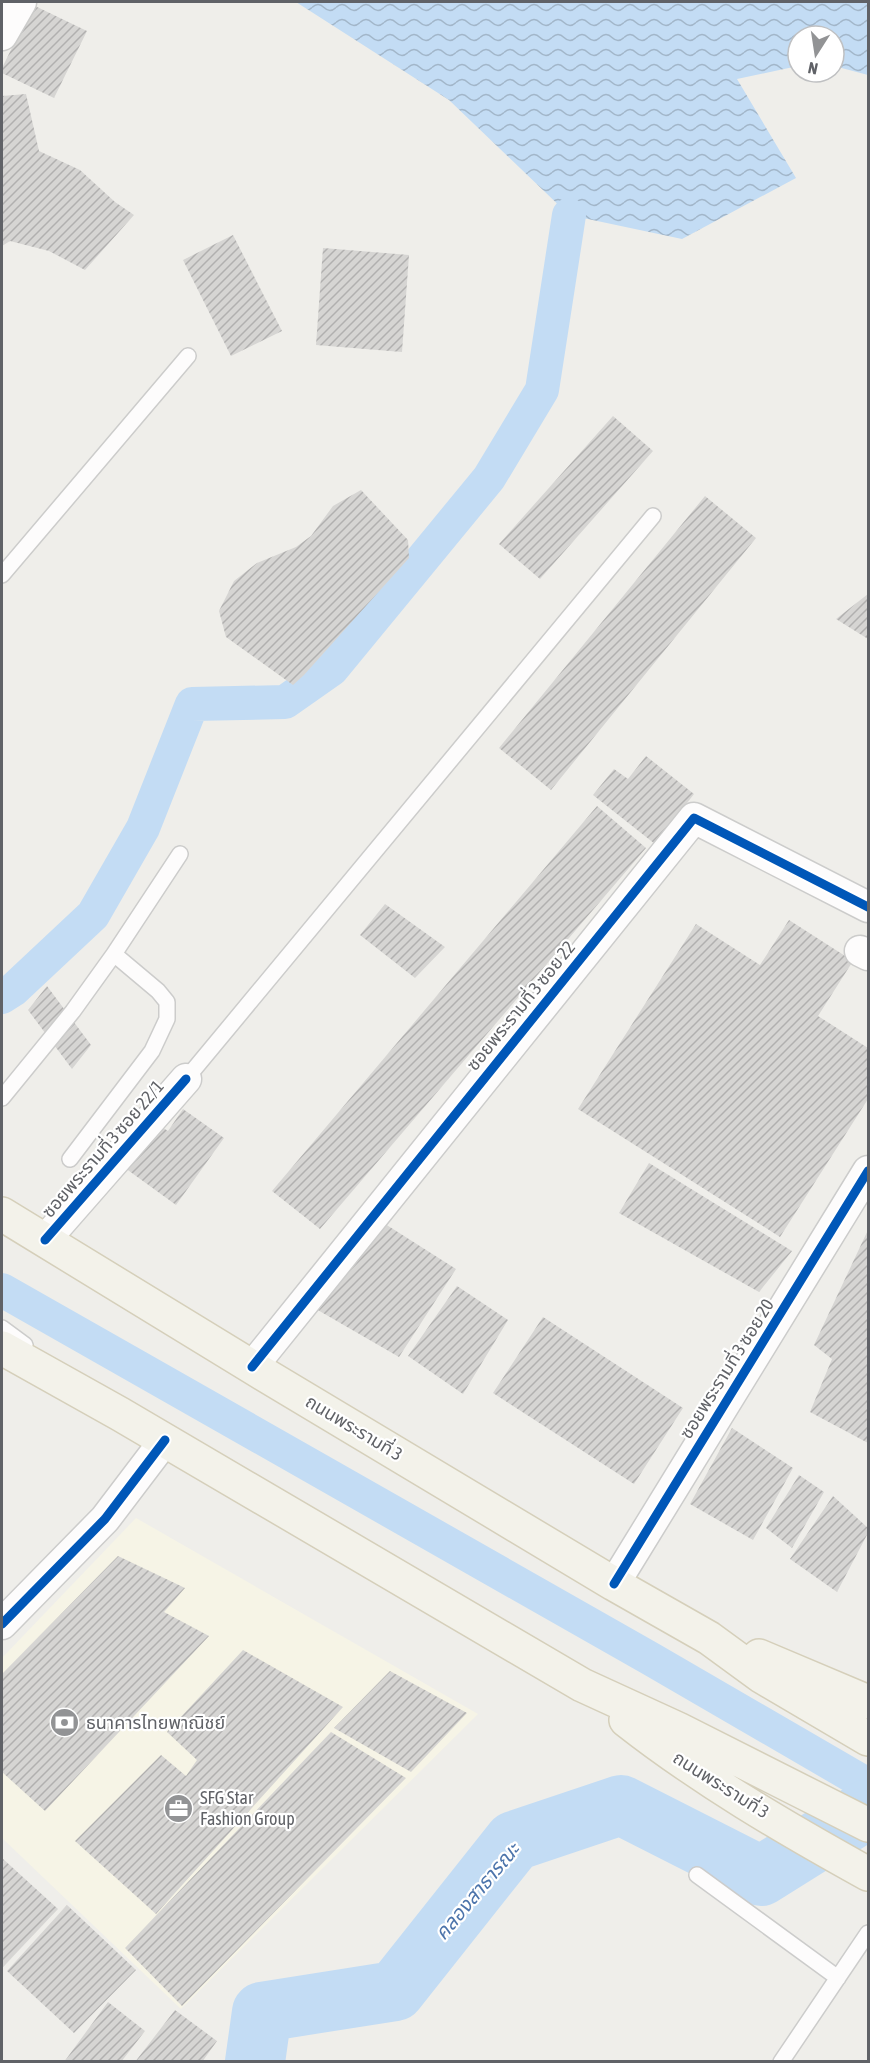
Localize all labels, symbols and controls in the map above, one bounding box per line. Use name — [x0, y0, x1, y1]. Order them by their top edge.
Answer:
north arrow — [786, 24, 846, 84]
text: N — [806, 59, 819, 78]
street label: ซอยพระรามที่ 3 ซอย 22 — [460, 936, 579, 1075]
street label: ซอยพระรามที่ 3 ซอย 22/1 — [36, 1074, 168, 1222]
street label: ซอยพระรามที่ 3 ซอย 20 — [673, 1294, 778, 1442]
street label: ถนนพระรามที่ 3 — [302, 1389, 408, 1465]
bank icon: ธนาคารไทยพาณิชย์ — [49, 1707, 81, 1739]
place label: ธนาคารไทยพาณิชย์ — [86, 1712, 225, 1733]
street label: ถนนพระรามที่ 3 — [669, 1745, 774, 1822]
place label: SFG Star Fashion Group — [200, 1787, 295, 1829]
office icon: SFG Star Fashion Group — [163, 1792, 195, 1824]
water label: คลองสาธารณะ — [430, 1836, 525, 1944]

